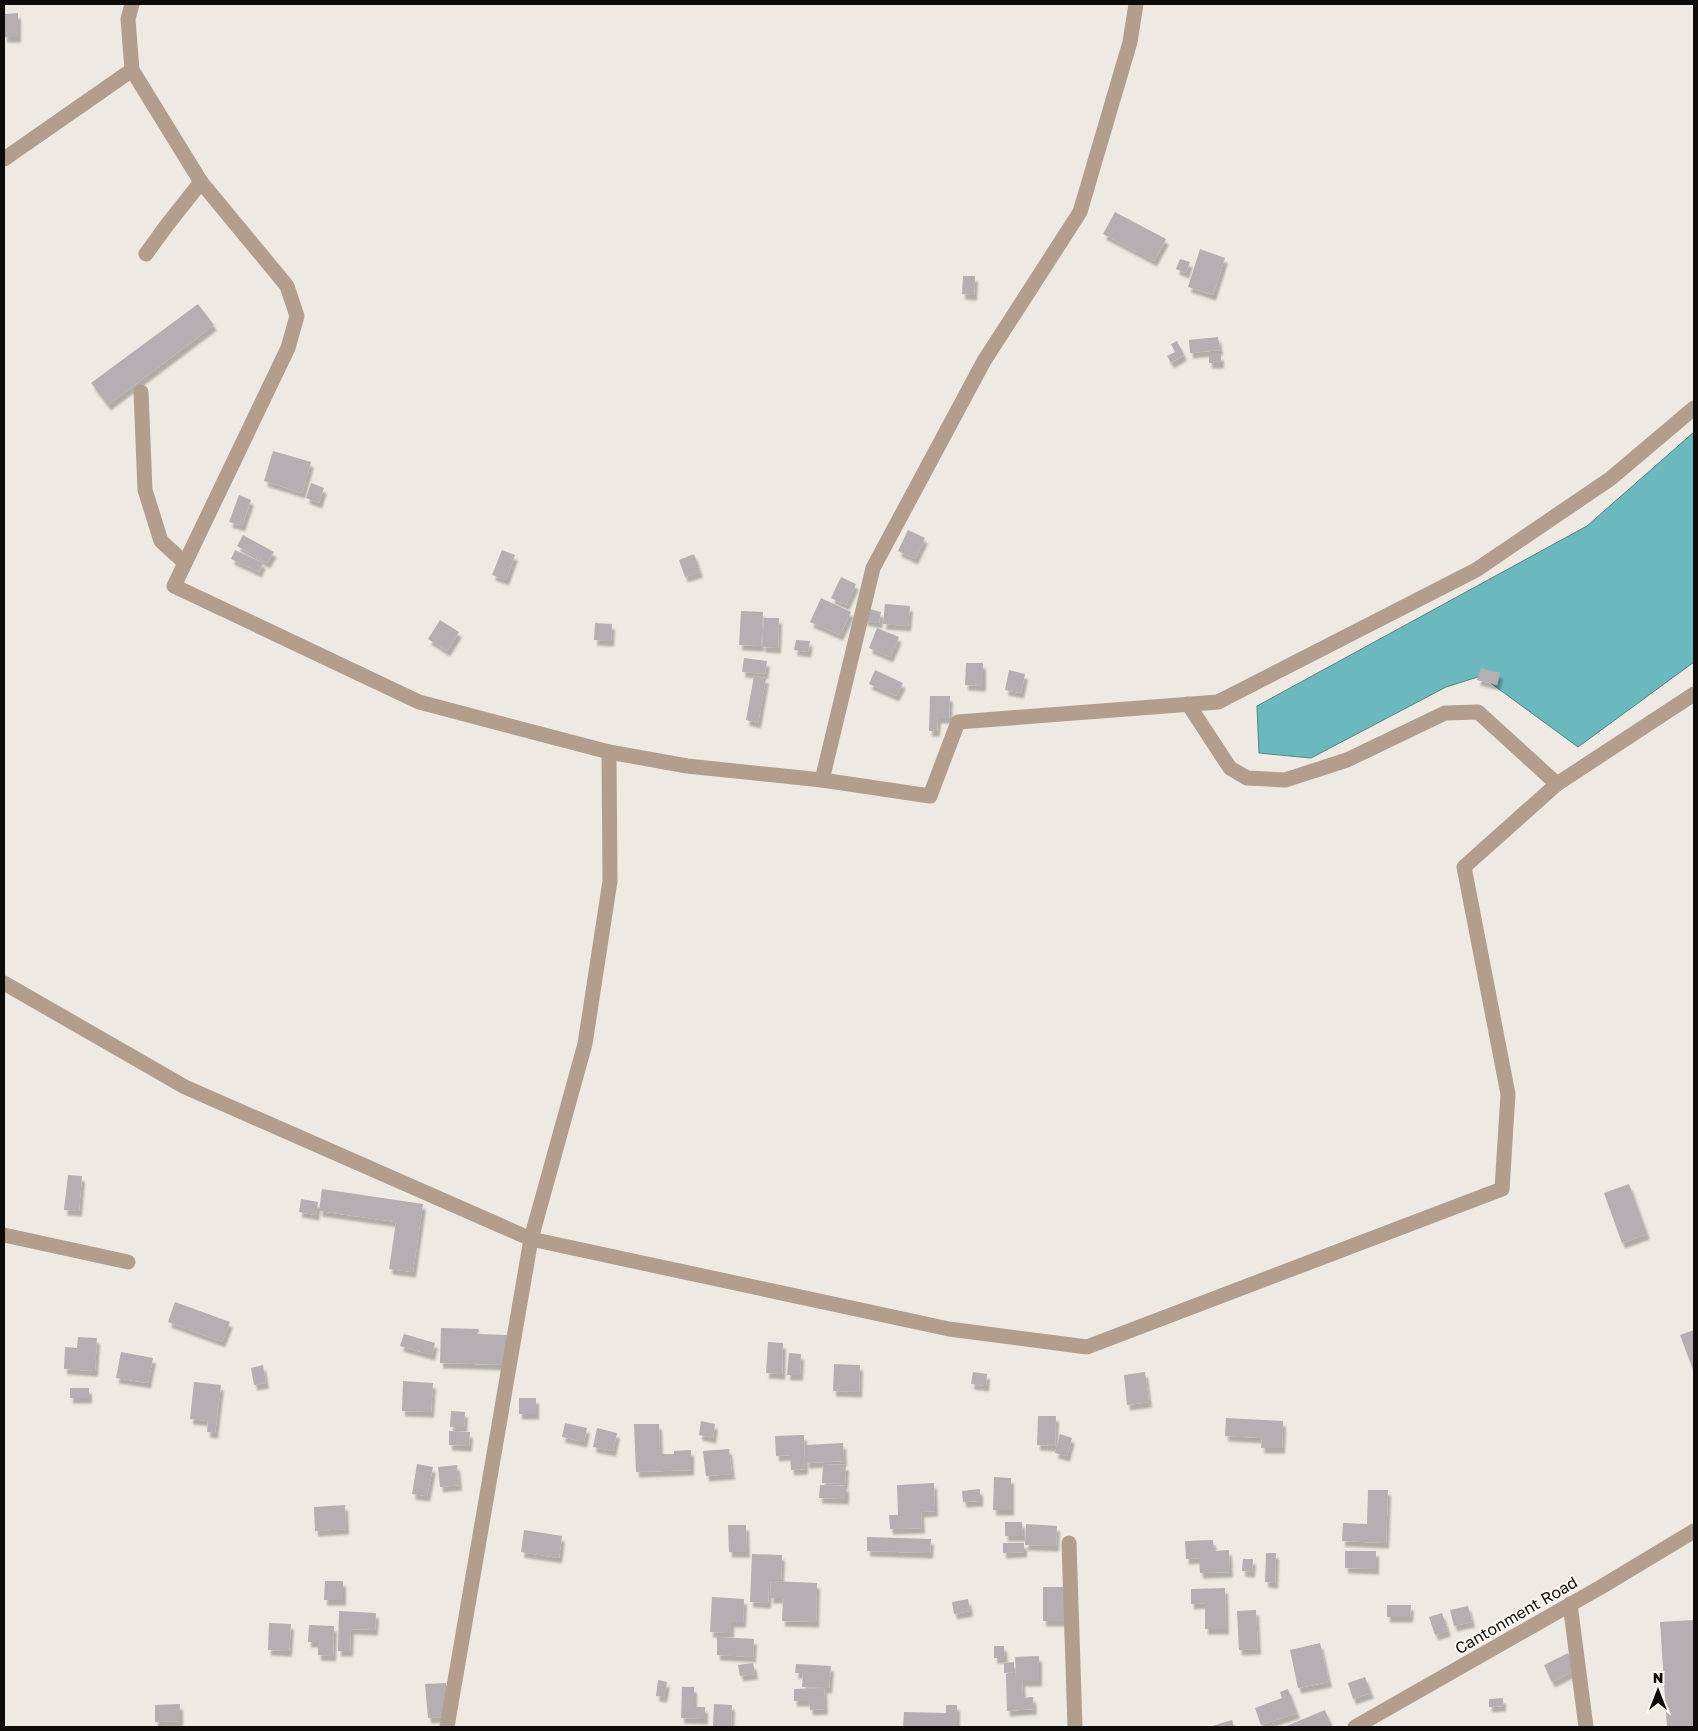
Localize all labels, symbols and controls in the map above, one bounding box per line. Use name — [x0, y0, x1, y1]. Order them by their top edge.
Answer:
street label: Cantonment Road — [1451, 1572, 1581, 1658]
north arrow — [1633, 1666, 1683, 1716]
text: N — [1653, 1669, 1663, 1686]

